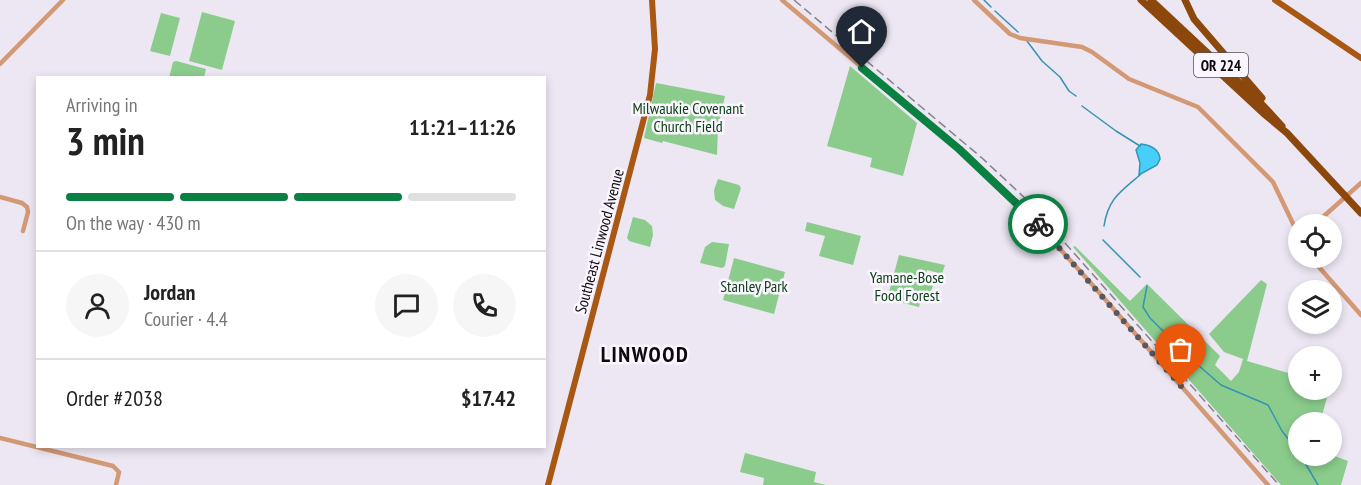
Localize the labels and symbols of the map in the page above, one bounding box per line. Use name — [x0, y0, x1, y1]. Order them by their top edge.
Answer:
pin — [836, 6, 887, 68]
road number: OR 224 — [1194, 53, 1248, 77]
park label: Milwaukie Covenant Church Field — [632, 98, 744, 136]
street label: Southeast Linwood Avenue — [570, 166, 628, 316]
courier — [1008, 194, 1068, 254]
park label: Yamane-Bose Food Forest — [870, 267, 944, 305]
park label: Stanley Park — [720, 276, 789, 296]
pin — [1155, 324, 1206, 386]
district label: LINWOOD — [601, 340, 689, 368]

